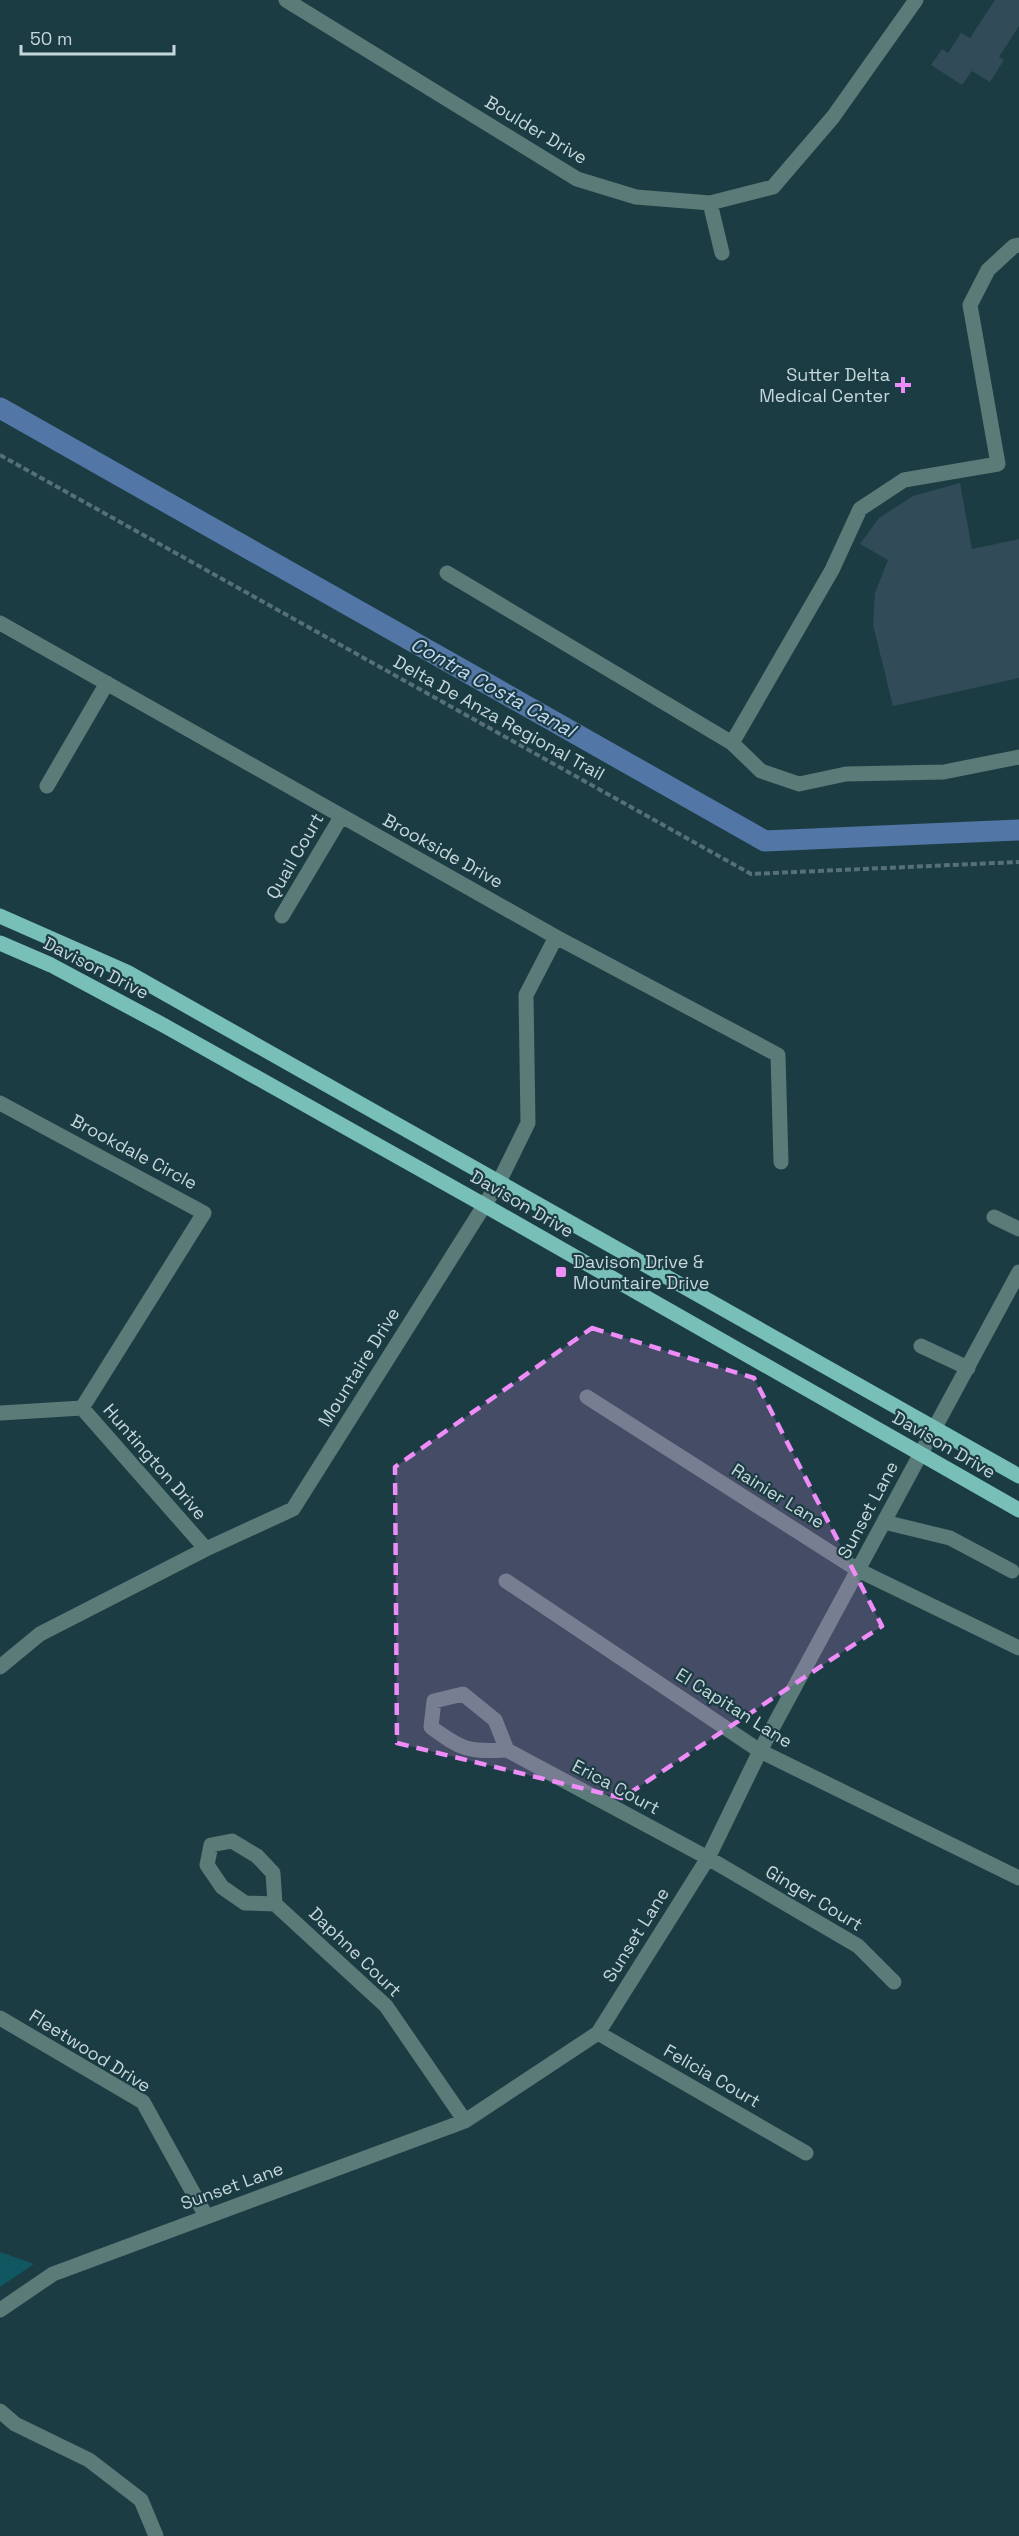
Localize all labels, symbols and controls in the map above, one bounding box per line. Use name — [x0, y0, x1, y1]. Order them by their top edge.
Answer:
scale bar — [21, 18, 174, 56]
text: 50 m — [30, 27, 72, 50]
street label: Boulder Drive — [481, 90, 592, 169]
place label: Sutter Delta Medical Center — [759, 363, 890, 407]
marker: Sutter Delta Medical Center — [894, 376, 912, 394]
water label: Contra Costa Canal — [406, 631, 582, 744]
street label: Delta De Anza Regional Trail — [390, 650, 609, 785]
street label: Brookside Drive — [379, 808, 507, 893]
street label: Quail Court — [261, 809, 328, 903]
street label: Davison Drive — [40, 931, 153, 1004]
street label: Brookdale Circle — [67, 1109, 201, 1195]
street label: Davison Drive — [467, 1165, 578, 1242]
place label: Davison Drive & Mountaire Drive — [573, 1250, 709, 1294]
marker: Davison Drive & Mountaire Drive — [554, 1265, 568, 1279]
street label: Mountaire Drive — [313, 1303, 404, 1431]
street label: Huntington Drive — [99, 1399, 212, 1525]
street label: Davison Drive — [889, 1406, 1000, 1483]
street label: Sunset Lane — [832, 1457, 903, 1563]
street label: Rainier Lane — [727, 1458, 829, 1533]
street label: El Capitan Lane — [672, 1663, 797, 1753]
street label: Erica Court — [569, 1754, 664, 1819]
street label: Ginger Court — [761, 1859, 867, 1936]
street label: Sunset Lane — [597, 1883, 674, 1986]
street label: Daphne Court — [304, 1902, 406, 2002]
street label: Fleetwood Drive — [25, 2004, 155, 2097]
street label: Felicia Court — [660, 2039, 765, 2113]
street label: Sunset Lane — [177, 2156, 286, 2215]

